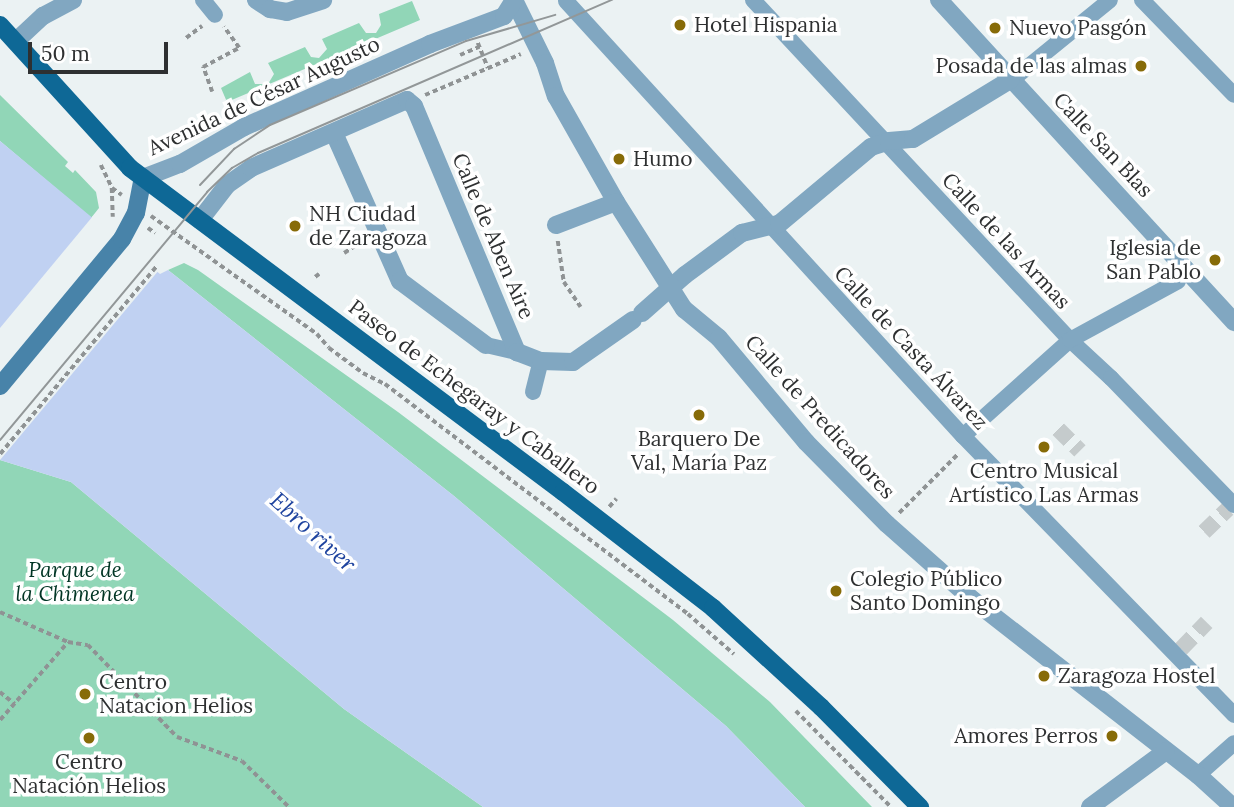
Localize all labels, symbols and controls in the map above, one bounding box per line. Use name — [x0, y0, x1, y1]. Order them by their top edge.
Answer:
place label: Hotel Hispania — [694, 12, 838, 38]
place label: Nuevo Pasgón — [1009, 15, 1147, 41]
marker: Hotel Hispania — [672, 17, 688, 33]
marker: Nuevo Pasgón — [987, 20, 1003, 36]
scale bar — [32, 28, 172, 72]
street label: Avenida de César Augusto — [144, 31, 384, 161]
text: 50 m — [41, 40, 90, 67]
place label: Posada de las almas — [936, 53, 1127, 79]
marker: Posada de las almas — [1133, 58, 1149, 74]
street label: Calle San Blas — [1048, 87, 1158, 203]
place label: Humo — [633, 146, 693, 172]
street label: Calle de Aben Aire — [447, 149, 539, 323]
marker: Humo — [611, 151, 627, 167]
street label: Calle de las Armas — [937, 168, 1075, 314]
place label: NH Ciudad de Zaragoza — [309, 201, 427, 251]
marker: NH Ciudad de Zaragoza — [287, 218, 303, 234]
place label: Iglesia de San Pablo — [1106, 235, 1201, 285]
marker: Iglesia de San Pablo — [1207, 252, 1223, 268]
street label: Calle de Casta Álvarez — [829, 261, 993, 435]
street label: Paseo de Echegaray y Caballero — [344, 294, 604, 500]
street label: Calle de Predicadores — [740, 330, 900, 504]
marker: Barquero De Val, María Paz — [691, 407, 707, 423]
place label: Barquero De Val, María Paz — [631, 426, 767, 476]
marker: Centro Musical Artístico Las Armas — [1036, 439, 1052, 455]
place label: Centro Musical Artístico Las Armas — [949, 458, 1139, 508]
water label: Ebro river — [264, 486, 362, 578]
park label: Parque de la Chimenea — [15, 557, 135, 607]
place label: Colegio Público Santo Domingo — [850, 566, 1002, 616]
marker: Colegio Público Santo Domingo — [828, 583, 844, 599]
place label: Zaragoza Hostel — [1058, 663, 1215, 689]
marker: Zaragoza Hostel — [1036, 668, 1052, 684]
place label: Centro Natacion Helios — [99, 669, 253, 719]
marker: Centro Natacion Helios — [77, 686, 93, 702]
place label: Amores Perros — [954, 723, 1098, 749]
marker: Amores Perros — [1104, 728, 1120, 744]
marker: Centro Natación Helios — [81, 730, 97, 746]
place label: Centro Natación Helios — [12, 749, 166, 799]

